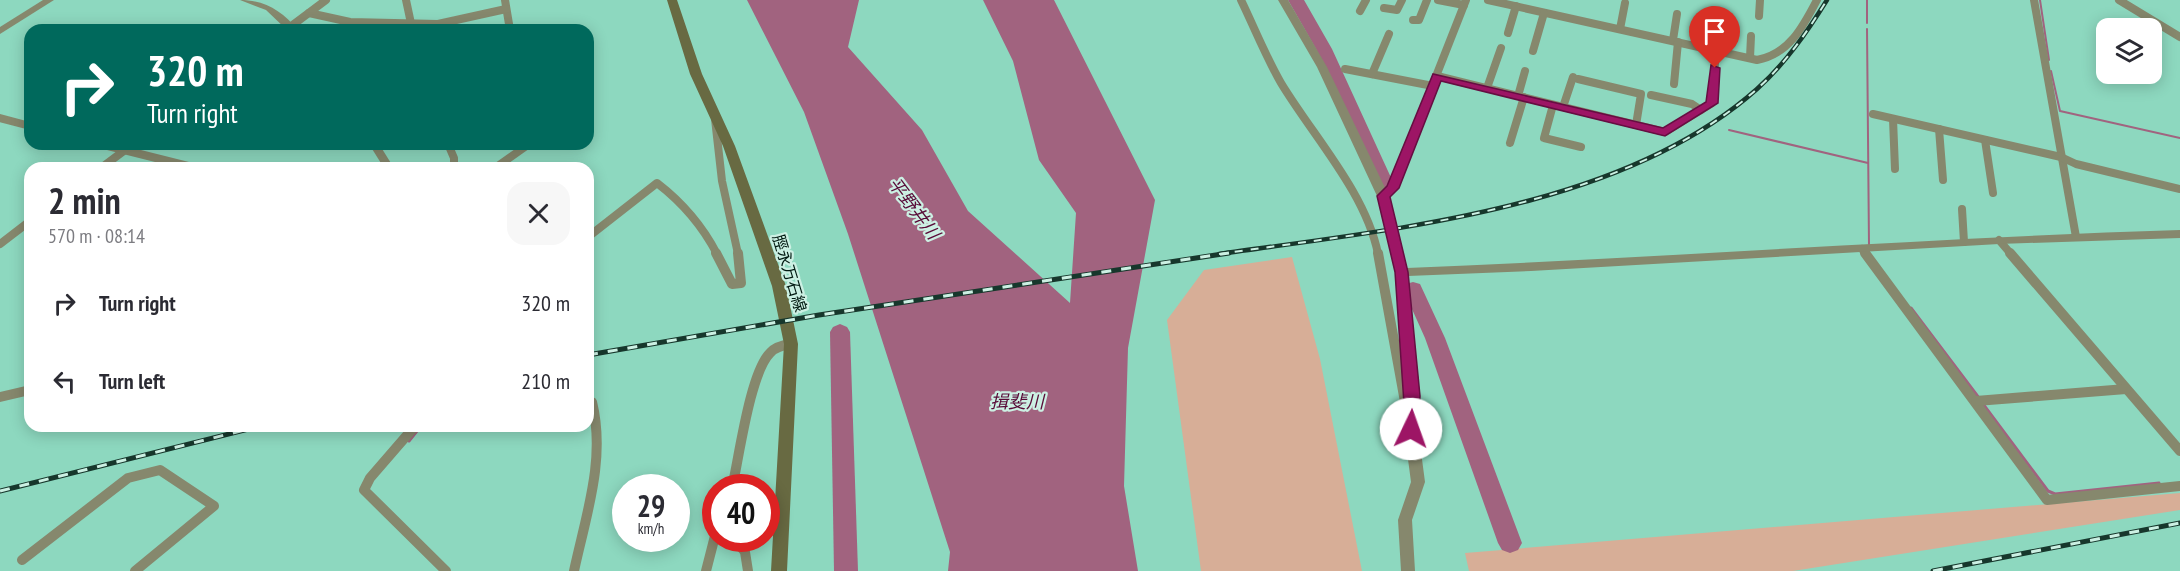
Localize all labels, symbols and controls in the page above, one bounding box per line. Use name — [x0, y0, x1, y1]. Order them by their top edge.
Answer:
pin — [1689, 6, 1740, 68]
icon: arrive — [1698, 15, 1731, 48]
map controls — [2096, 18, 2162, 84]
button: layers — [2096, 18, 2162, 84]
text: 320 m — [147, 43, 244, 98]
icon: right — [48, 48, 126, 126]
text: Turn right — [147, 96, 238, 130]
water label: 平野井川 — [883, 172, 946, 245]
text: 2 min — [48, 177, 121, 224]
button: close — [507, 182, 570, 245]
text: 570 m · 08:14 — [48, 223, 145, 249]
street label: 脛永万石線 — [769, 232, 811, 314]
icon: right — [48, 287, 81, 320]
text: Turn right — [99, 289, 176, 317]
text: 320 m — [521, 289, 570, 317]
icon: left — [48, 365, 81, 398]
text: Turn left — [99, 367, 165, 395]
text: 210 m — [521, 367, 570, 395]
water label: 揖斐川 — [990, 390, 1046, 413]
position arrow — [1379, 397, 1443, 461]
speed limit sign: 40 — [702, 474, 780, 552]
text: 29 — [637, 486, 665, 525]
text: km/h — [638, 519, 664, 538]

